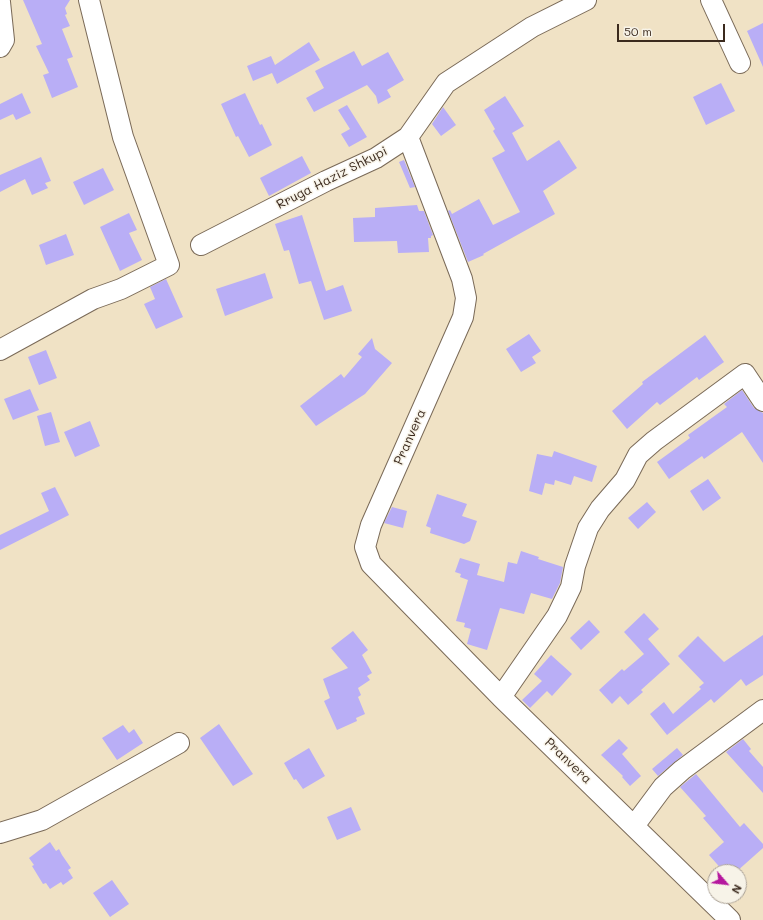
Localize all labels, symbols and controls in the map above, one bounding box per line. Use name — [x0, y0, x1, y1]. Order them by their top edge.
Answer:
scale bar — [619, 16, 727, 42]
text: 50 m — [624, 23, 652, 39]
street label: Rruga Haziz Shkupi — [274, 143, 390, 213]
street label: Pranvera — [391, 407, 429, 467]
street label: Pranvera — [541, 735, 595, 787]
north arrow — [707, 864, 747, 904]
text: N — [729, 882, 746, 897]

